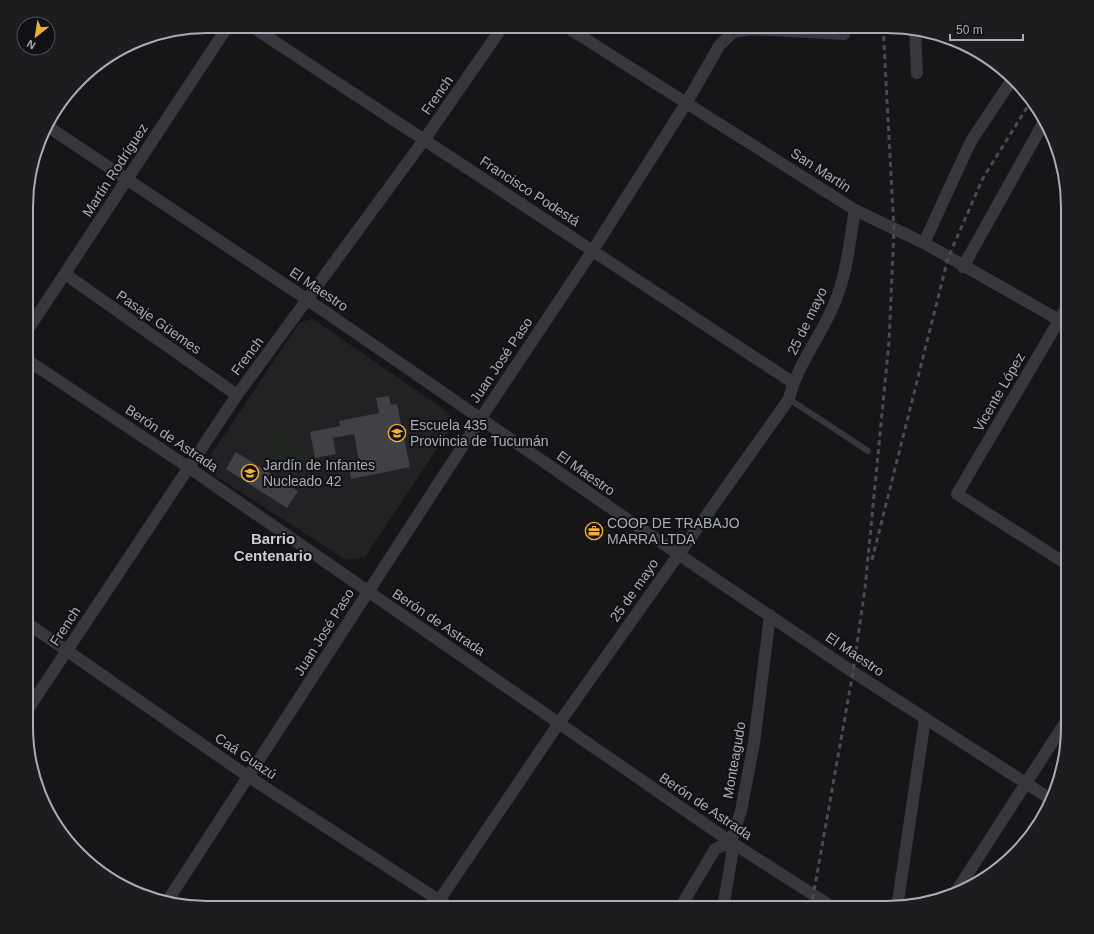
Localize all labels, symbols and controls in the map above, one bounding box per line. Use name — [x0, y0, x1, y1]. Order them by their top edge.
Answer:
north arrow — [16, 16, 56, 56]
scale bar — [950, 16, 1023, 42]
text: 50 m — [956, 23, 983, 37]
text: N — [25, 37, 37, 52]
street label: French — [418, 73, 456, 117]
street label: Martín Rodríguez — [79, 120, 151, 220]
street label: San Martín — [788, 145, 854, 195]
street label: Francisco Podestá — [477, 153, 583, 229]
street label: El Maestro — [287, 264, 351, 314]
street label: 25 de mayo — [784, 284, 830, 357]
street label: Pasaje Güemes — [114, 287, 204, 357]
street label: Juan José Paso — [467, 314, 536, 406]
street label: French — [227, 334, 267, 378]
street label: Vicente López — [970, 350, 1028, 434]
street label: Berón de Astrada — [123, 401, 221, 475]
place label: Escuela 435 Provincia de Tucumán — [410, 417, 549, 449]
school or university icon: Escuela 435 Provincia de Tucumán — [387, 423, 407, 443]
street label: El Maestro — [554, 447, 618, 499]
place label: Jardín de Infantes Nucleado 42 — [263, 457, 375, 489]
school or university icon: Jardín de Infantes Nucleado 42 — [240, 463, 260, 483]
place label: COOP DE TRABAJO MARRA LTDA — [607, 515, 740, 547]
office icon: COOP DE TRABAJO MARRA LTDA — [584, 521, 604, 541]
district label: Barrio Centenario — [234, 530, 312, 564]
street label: 25 de mayo — [606, 555, 662, 625]
street label: Juan José Paso — [291, 585, 357, 678]
street label: Berón de Astrada — [390, 585, 488, 659]
street label: French — [46, 603, 84, 649]
street label: El Maestro — [823, 629, 887, 679]
street label: Monteagudo — [719, 720, 749, 800]
street label: Caá Guazú — [212, 730, 280, 782]
street label: Berón de Astrada — [657, 769, 755, 843]

